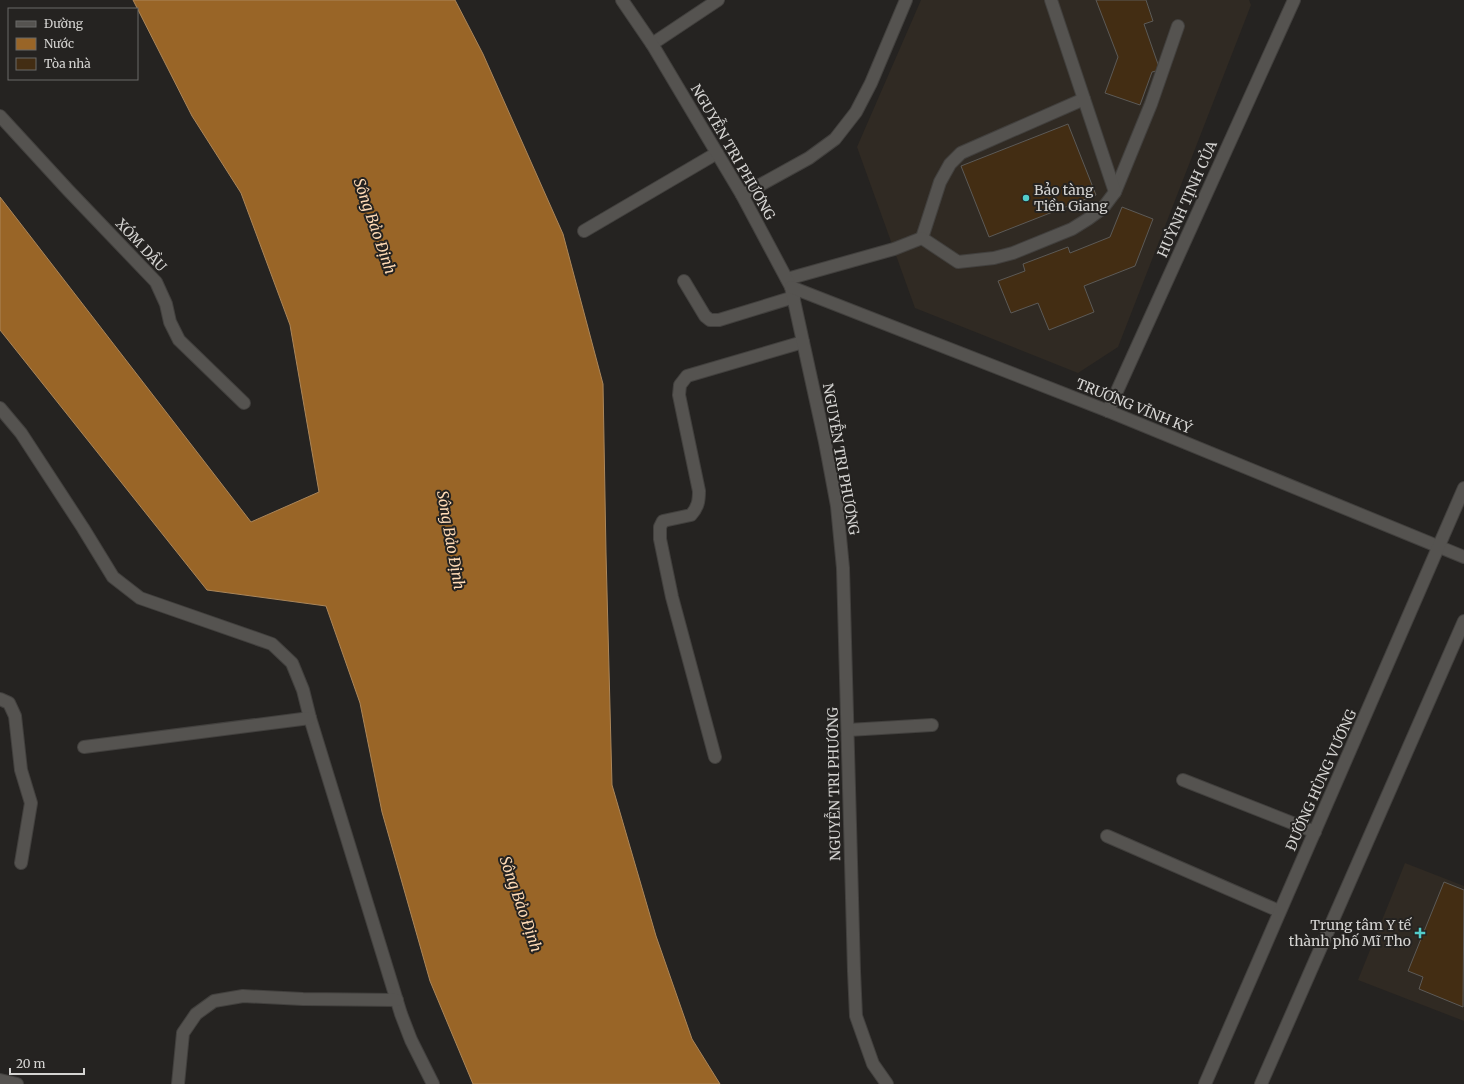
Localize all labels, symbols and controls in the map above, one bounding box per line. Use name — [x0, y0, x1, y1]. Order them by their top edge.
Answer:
legend — [8, 8, 138, 80]
text: Đường — [44, 16, 84, 31]
text: Nước — [44, 36, 74, 51]
text: Tòa nhà — [44, 56, 91, 71]
street label: NGUYỄN TRI PHƯƠNG — [687, 80, 781, 223]
street label: HUỲNH TỊNH CỦA — [1153, 138, 1221, 260]
water label: Sông Bảo Định — [350, 176, 400, 276]
place label: Bảo tàng Tiền Giang — [1034, 181, 1108, 215]
marker: Bảo tàng Tiền Giang — [1021, 193, 1031, 203]
street label: XÓM DẦU — [112, 213, 172, 276]
street label: TRƯƠNG VĨNH KÝ — [1073, 374, 1196, 438]
street label: NGUYỄN TRI PHƯƠNG — [819, 381, 865, 536]
water label: Sông Bảo Định — [433, 489, 469, 591]
street label: ĐƯỜNG HÙNG VƯƠNG — [1281, 706, 1360, 854]
street label: NGUYỄN TRI PHƯƠNG — [822, 707, 844, 861]
water label: Sông Bảo Định — [496, 854, 546, 954]
place label: Trung tâm Y tế thành phố Mĩ Tho — [1289, 916, 1413, 950]
marker: Trung tâm Y tế thành phố Mĩ Tho — [1414, 927, 1426, 939]
scale bar — [10, 1050, 84, 1076]
text: 20 m — [16, 1056, 45, 1071]

